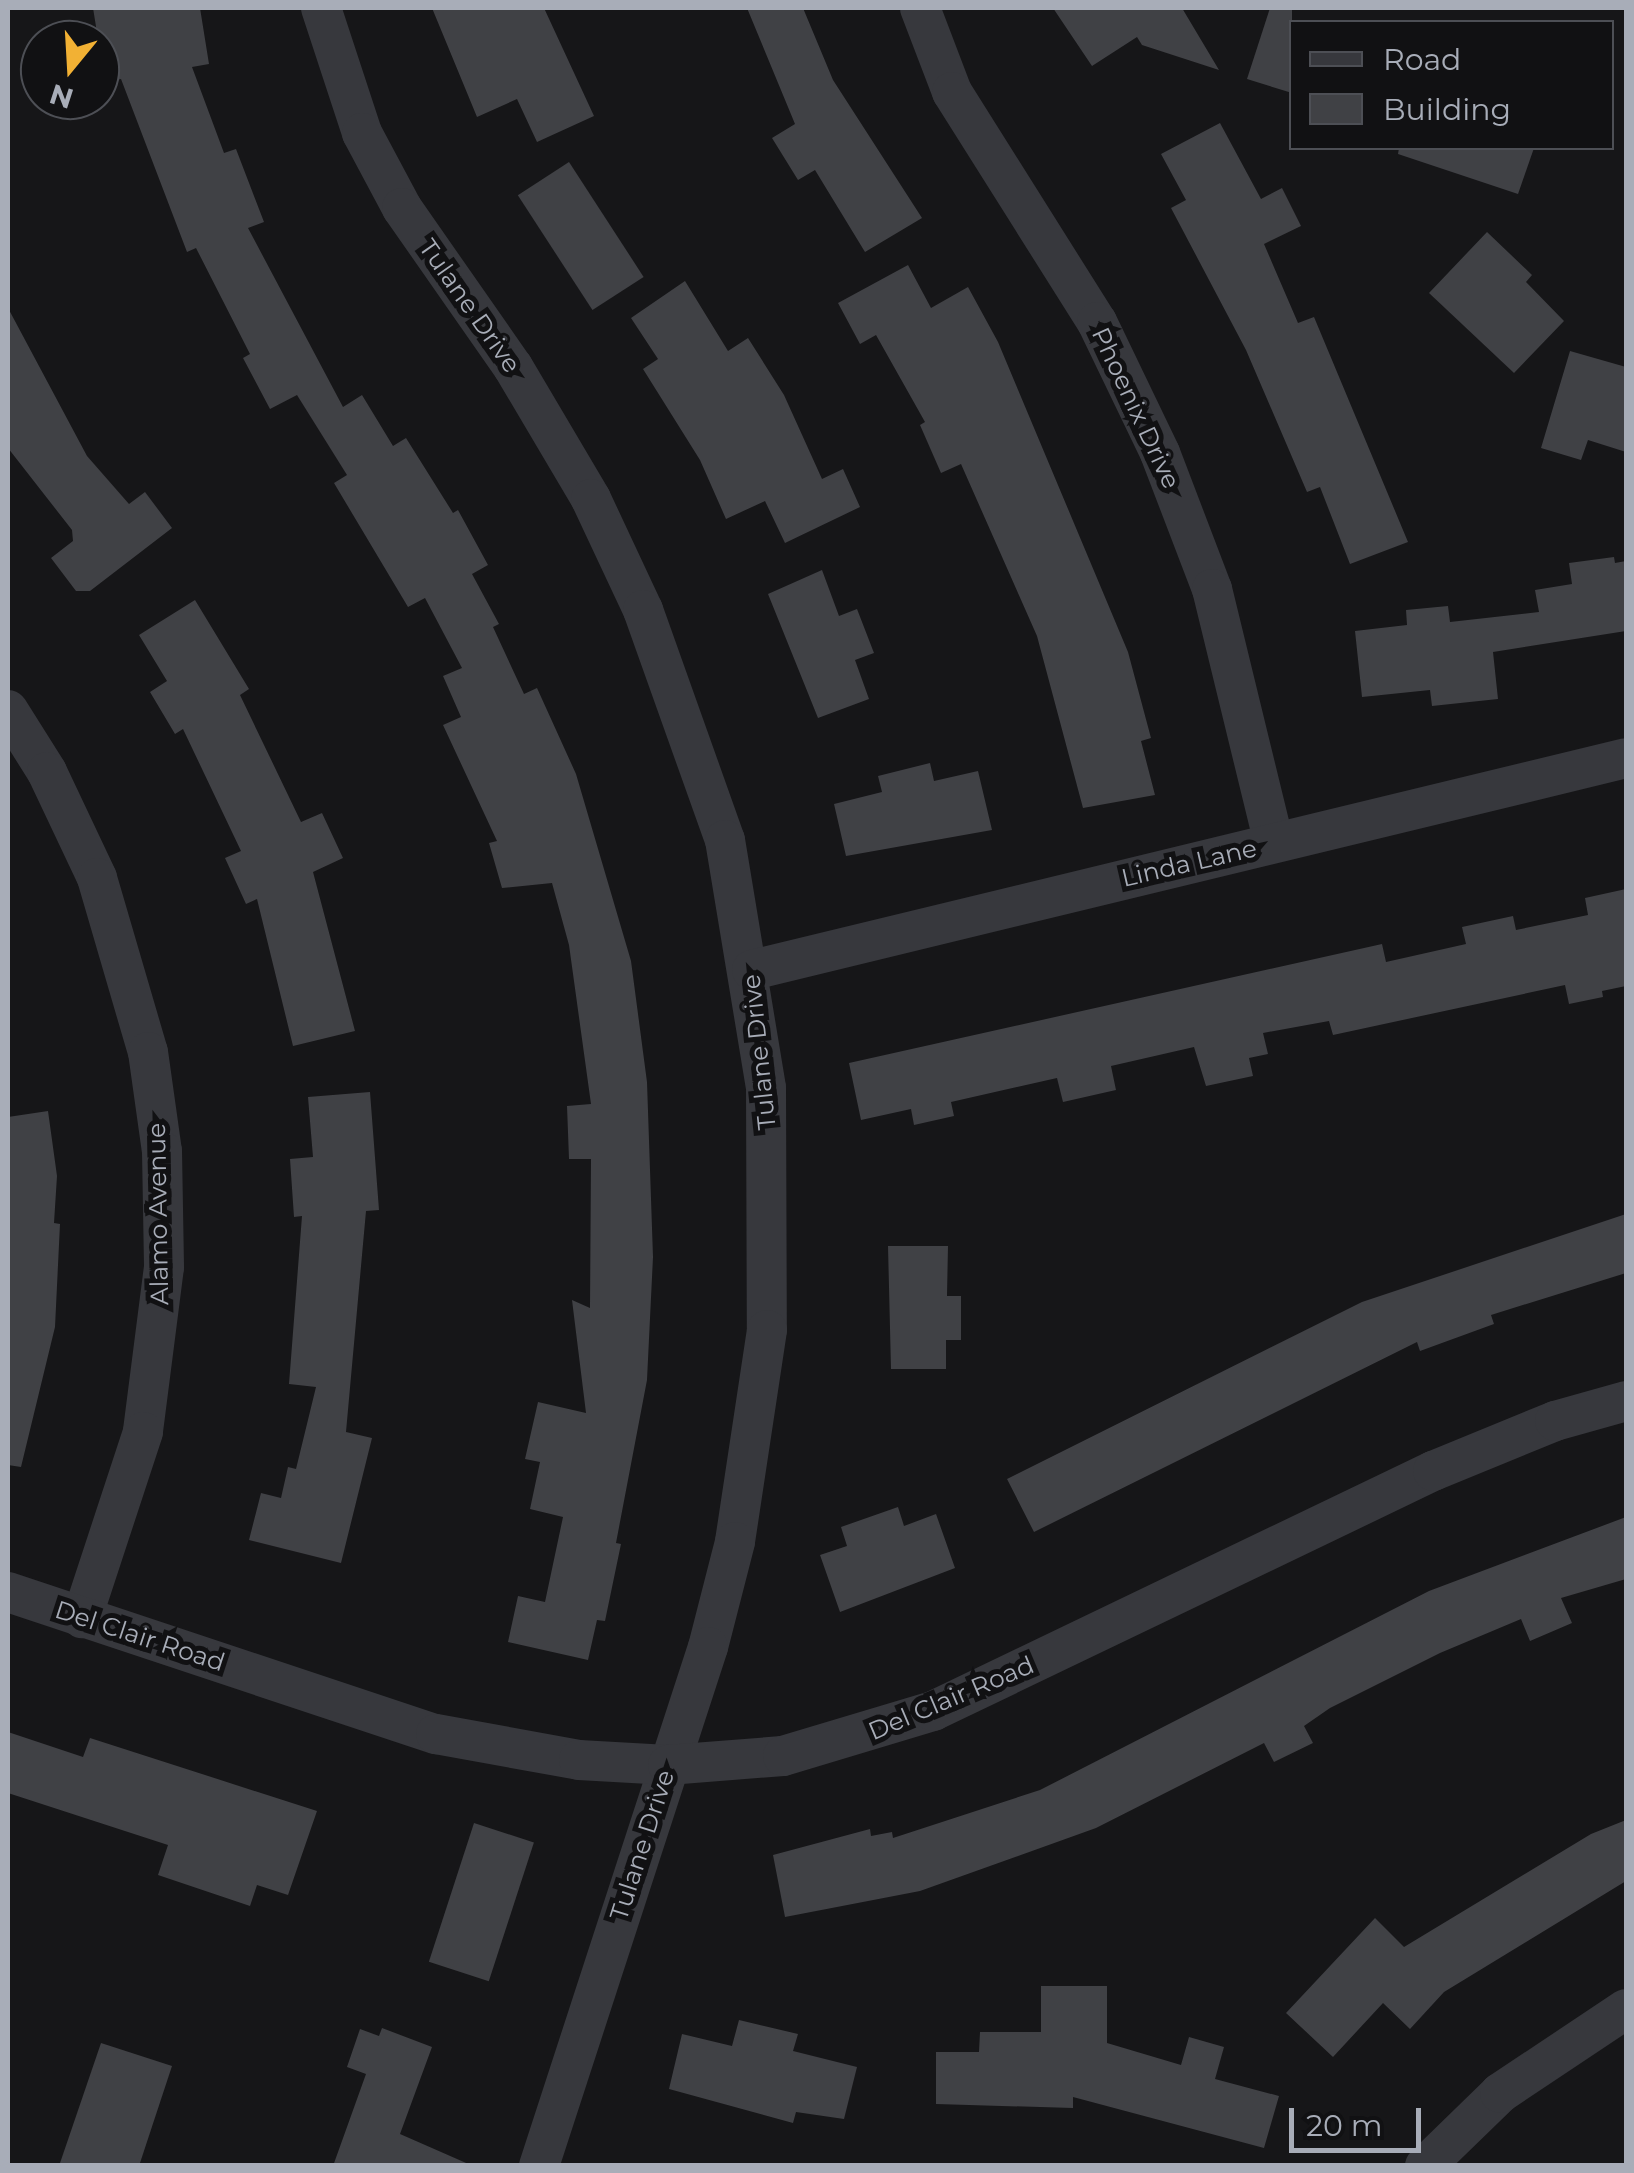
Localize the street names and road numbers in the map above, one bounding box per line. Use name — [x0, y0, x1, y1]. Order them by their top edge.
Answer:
street label: Tulane Drive — [413, 233, 527, 379]
street label: Phoenix Drive — [1086, 323, 1186, 493]
street label: Linda Lane — [1118, 833, 1260, 893]
street label: Tulane Drive — [736, 973, 782, 1131]
street label: Alamo Avenue — [141, 1123, 175, 1305]
street label: Del Clair Road — [51, 1594, 229, 1678]
street label: Del Clair Road — [864, 1650, 1038, 1746]
street label: Tulane Drive — [604, 1766, 680, 1924]

